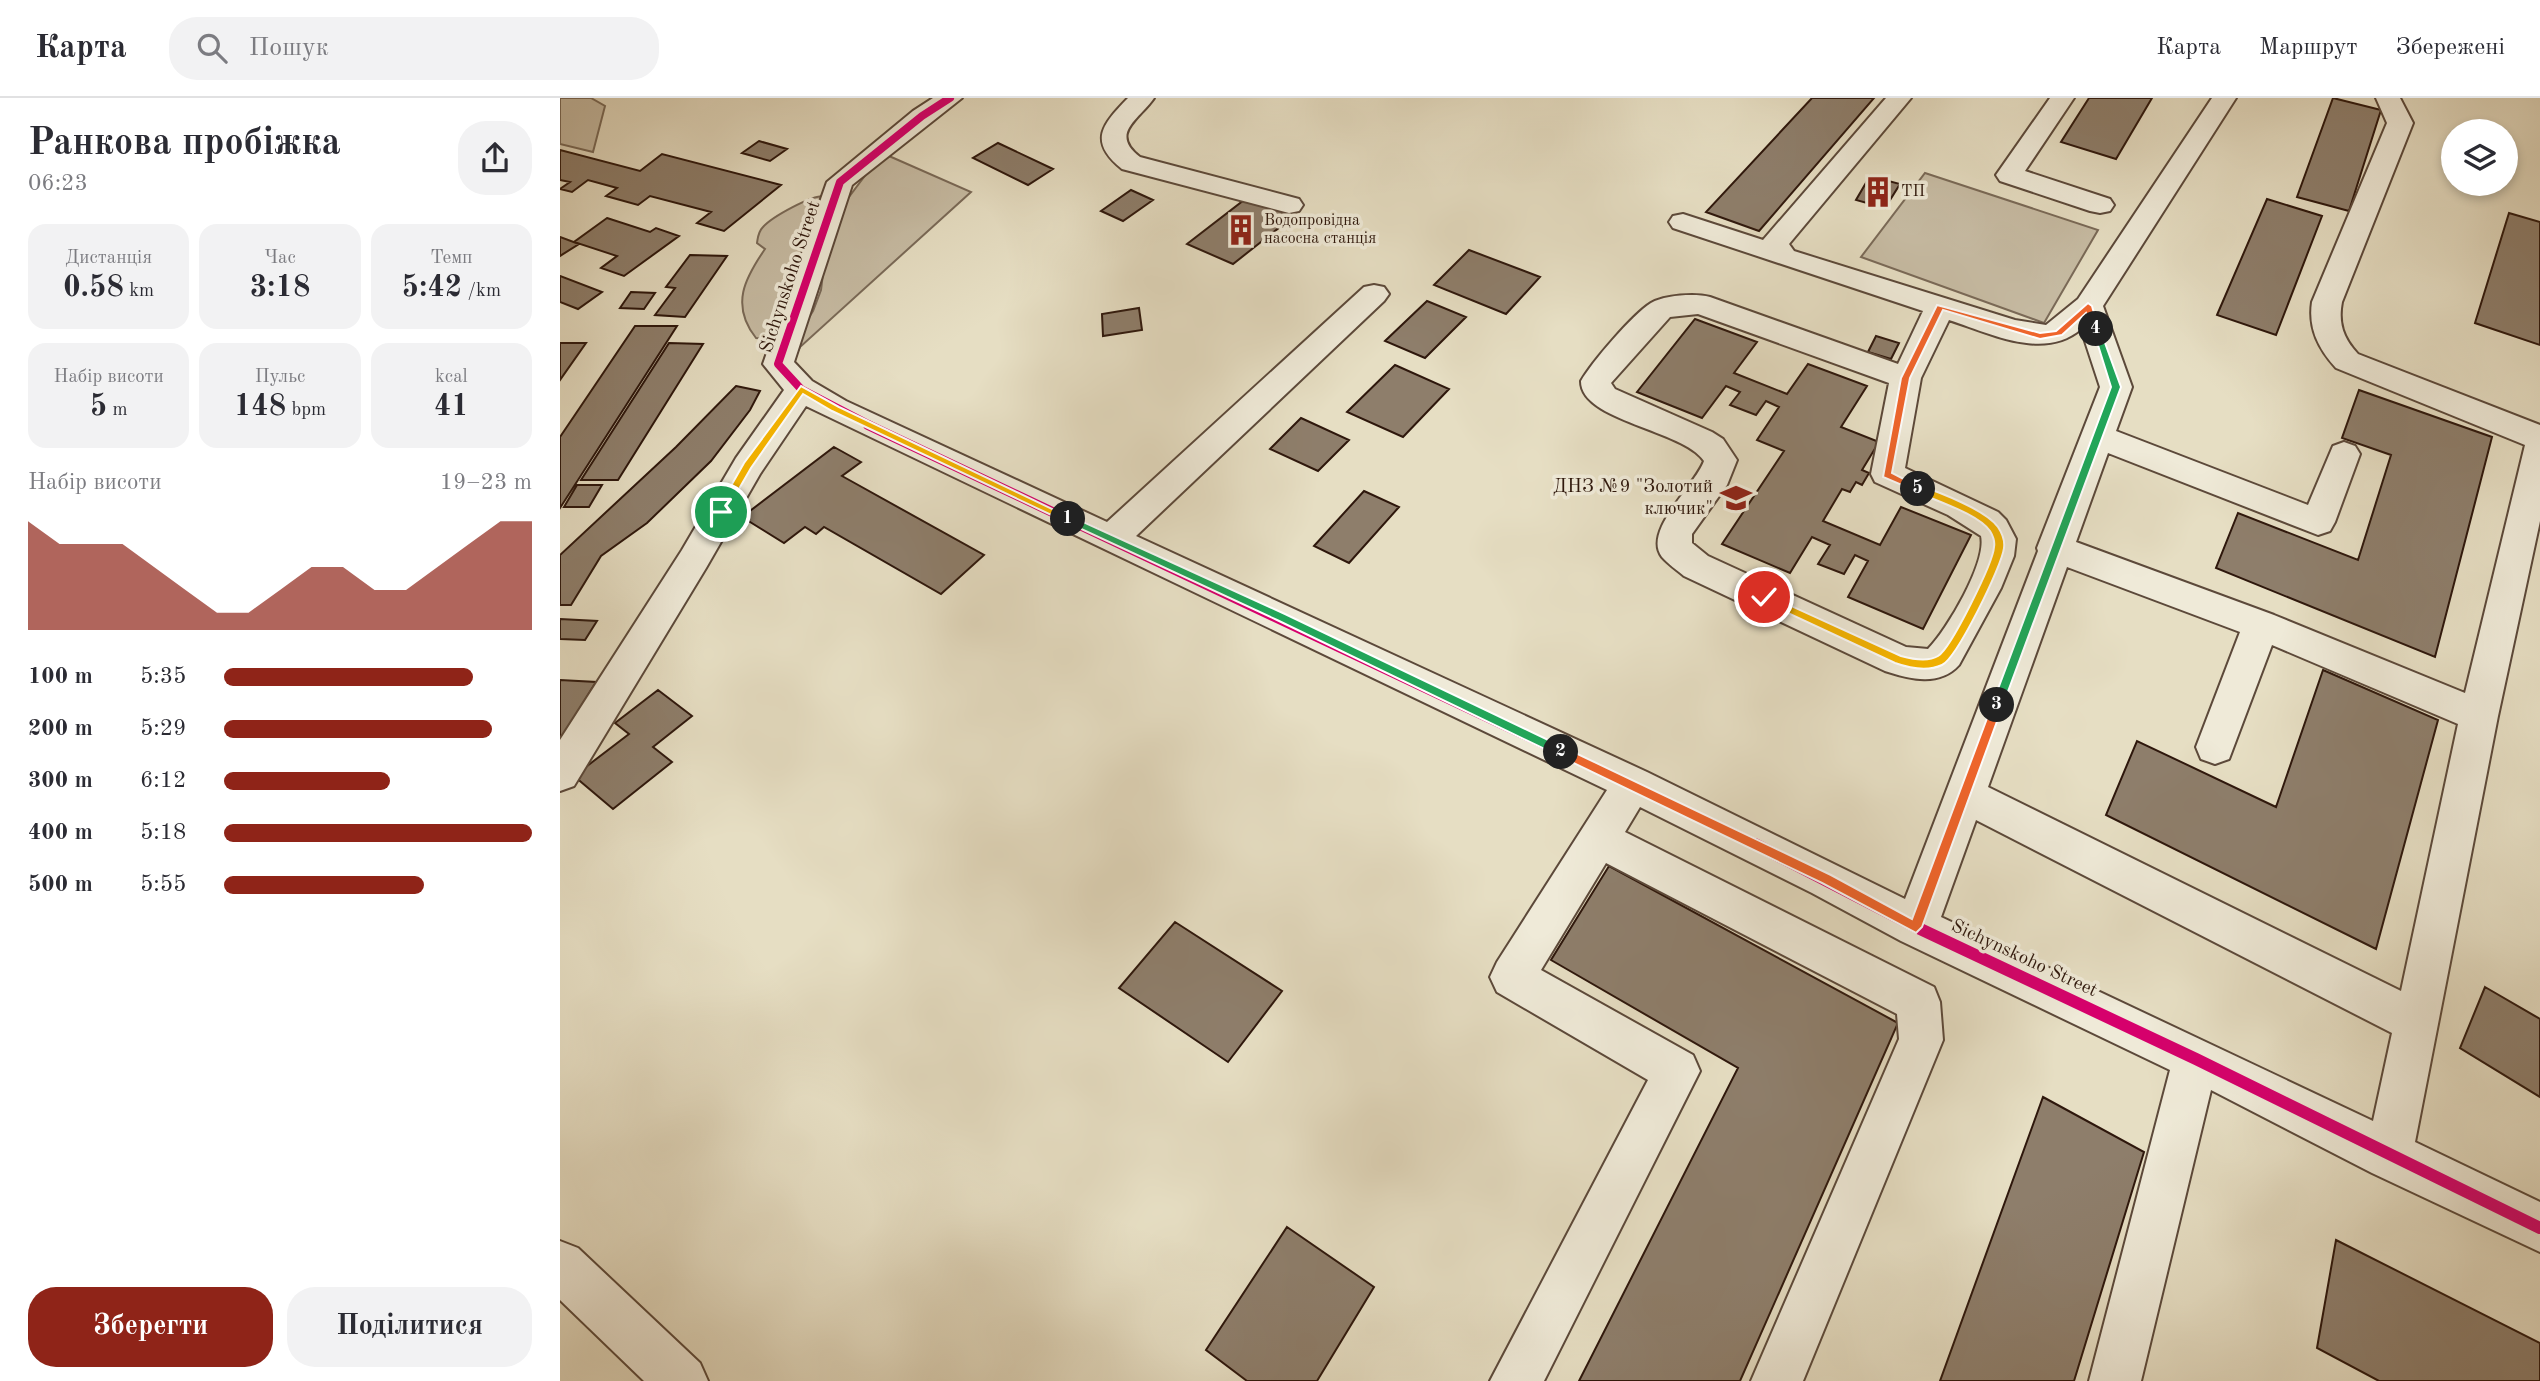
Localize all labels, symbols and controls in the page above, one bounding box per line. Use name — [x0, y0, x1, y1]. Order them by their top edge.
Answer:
search box — [169, 17, 659, 80]
icon: search — [193, 29, 231, 67]
text: Карта — [35, 32, 127, 65]
text: Пошук — [249, 35, 329, 61]
text: Карта — [2156, 36, 2221, 60]
text: Маршрут — [2259, 36, 2358, 60]
text: Збережені — [2396, 36, 2505, 60]
map controls — [2441, 119, 2518, 196]
button: layers — [2441, 119, 2518, 196]
button: share — [458, 121, 532, 195]
text: Ранкова пробіжка — [28, 125, 341, 163]
text: 06:23 — [28, 172, 88, 195]
building icon: ТП — [1861, 175, 1895, 209]
place label: ТП — [1901, 184, 1925, 200]
street label: Sichynskoho Street — [757, 199, 825, 355]
building icon: Водопровідна насосна станція — [1224, 213, 1258, 247]
place label: Водопровідна насосна станція — [1264, 213, 1376, 247]
text: Дистанція — [65, 249, 152, 268]
text: Час — [264, 249, 296, 268]
text: Темп — [430, 249, 473, 268]
text: 0.58 — [63, 273, 124, 303]
text: 3:18 — [250, 273, 310, 303]
text: 5:42 — [402, 273, 462, 303]
text: km — [124, 282, 154, 301]
text: /km — [462, 282, 501, 301]
pin: 4 — [2078, 312, 2114, 346]
text: 4 — [2090, 319, 2101, 338]
text: Набір висоти — [54, 368, 164, 387]
text: Пульс — [255, 368, 305, 387]
text: kcal — [435, 368, 468, 387]
text: 5 — [90, 392, 107, 422]
text: 148 — [234, 392, 286, 422]
text: 41 — [434, 392, 469, 422]
text: m — [107, 401, 128, 420]
text: bpm — [286, 401, 326, 420]
text: Набір висоти — [28, 471, 162, 494]
text: 19–23 m — [440, 471, 532, 494]
pin: 5 — [1900, 472, 1936, 506]
place label: ДНЗ №9 "Золотий ключик" — [1553, 478, 1713, 519]
text: 5 — [1912, 479, 1923, 498]
school or university icon: ДНЗ №9 "Золотий ключик" — [1719, 481, 1753, 515]
pin — [691, 482, 751, 542]
icon: arrive — [702, 493, 740, 531]
pin: 1 — [1050, 502, 1086, 536]
text: 1 — [1062, 509, 1073, 528]
pin — [1734, 567, 1794, 627]
icon: check — [1745, 578, 1783, 616]
text: 100 m — [28, 665, 93, 688]
text: 5:35 — [140, 665, 186, 688]
pin: 3 — [1980, 688, 2014, 722]
text: 3 — [1991, 695, 2002, 714]
text: 200 m — [28, 717, 93, 740]
text: 5:29 — [140, 717, 186, 740]
pin: 2 — [1544, 734, 1578, 770]
text: 2 — [1555, 742, 1566, 761]
text: 300 m — [28, 769, 93, 792]
text: 6:12 — [140, 769, 186, 792]
text: 400 m — [28, 821, 93, 844]
text: 5:18 — [140, 821, 186, 844]
text: 500 m — [28, 873, 93, 896]
text: 5:55 — [140, 873, 186, 896]
street label: Sichynskoho Street — [1948, 917, 2100, 1001]
button: Зберегти — [28, 1287, 273, 1367]
button: Поділитися — [287, 1287, 532, 1367]

